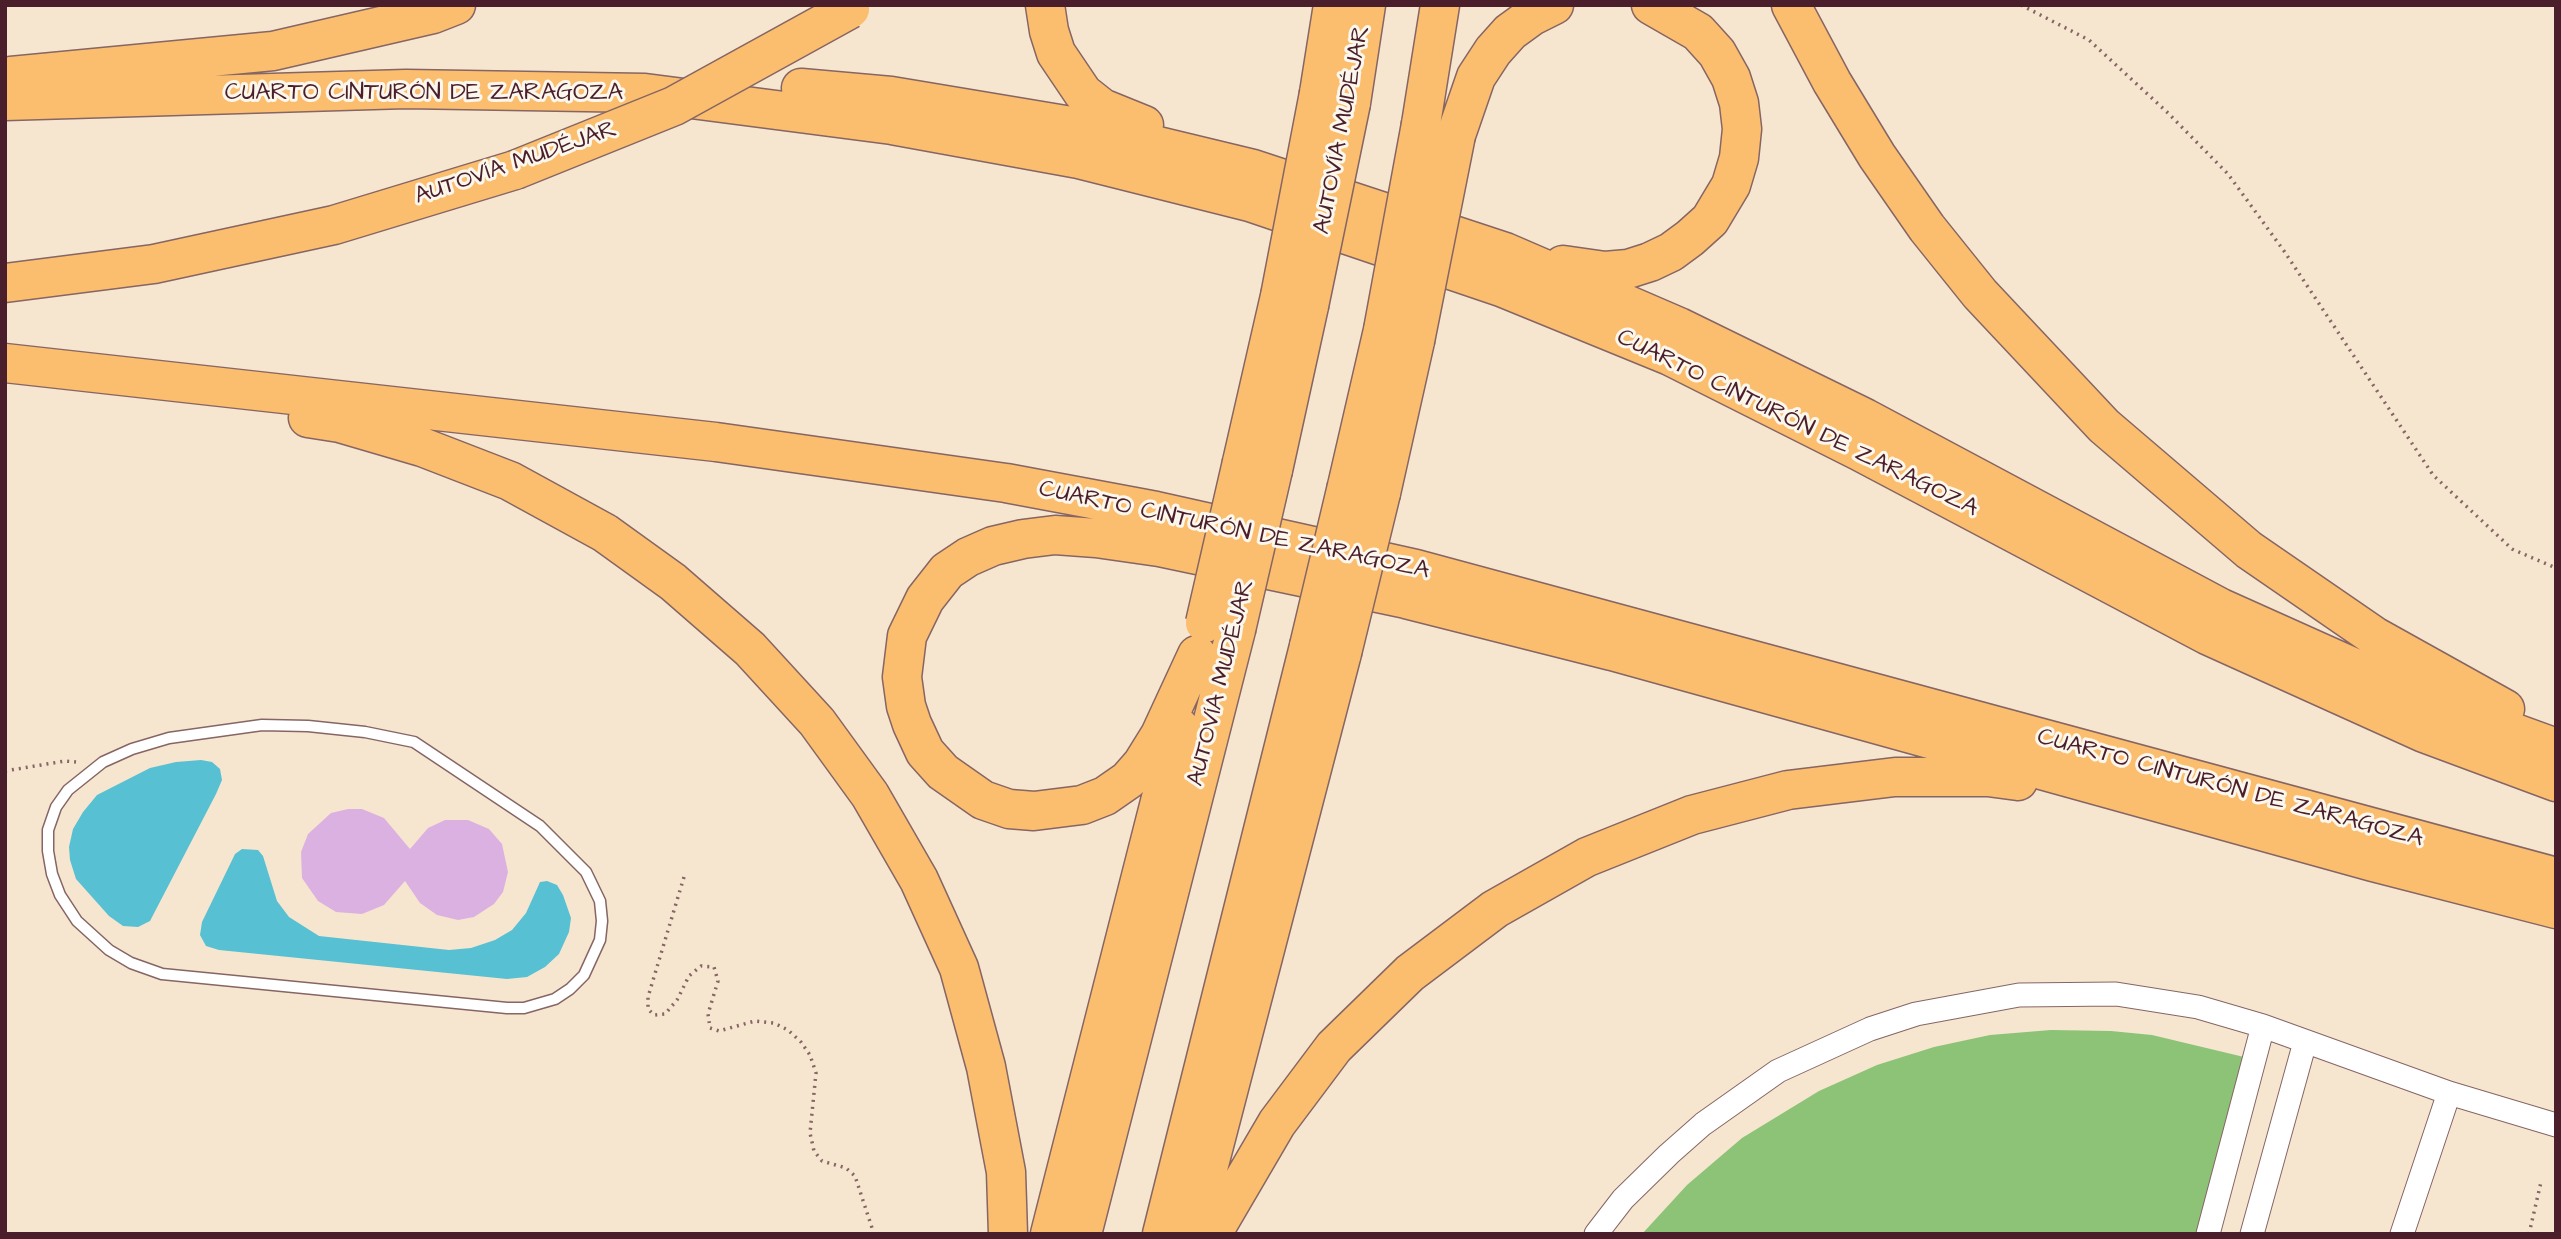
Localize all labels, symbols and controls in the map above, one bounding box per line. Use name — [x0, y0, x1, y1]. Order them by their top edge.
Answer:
street label: AUTOVÍA MUDÉJAR — [1309, 23, 1377, 237]
street label: CUARTO CINTURÓN DE ZARAGOZA — [225, 80, 623, 108]
street label: AUTOVÍA MUDÉJAR — [411, 116, 621, 212]
street label: CUARTO CINTURÓN DE ZARAGOZA — [1612, 324, 1982, 524]
street label: CUARTO CINTURÓN DE ZARAGOZA — [1036, 475, 1432, 587]
street label: AUTOVÍA MUDÉJAR — [1182, 577, 1262, 789]
street label: CUARTO CINTURÓN DE ZARAGOZA — [2034, 724, 2426, 854]

